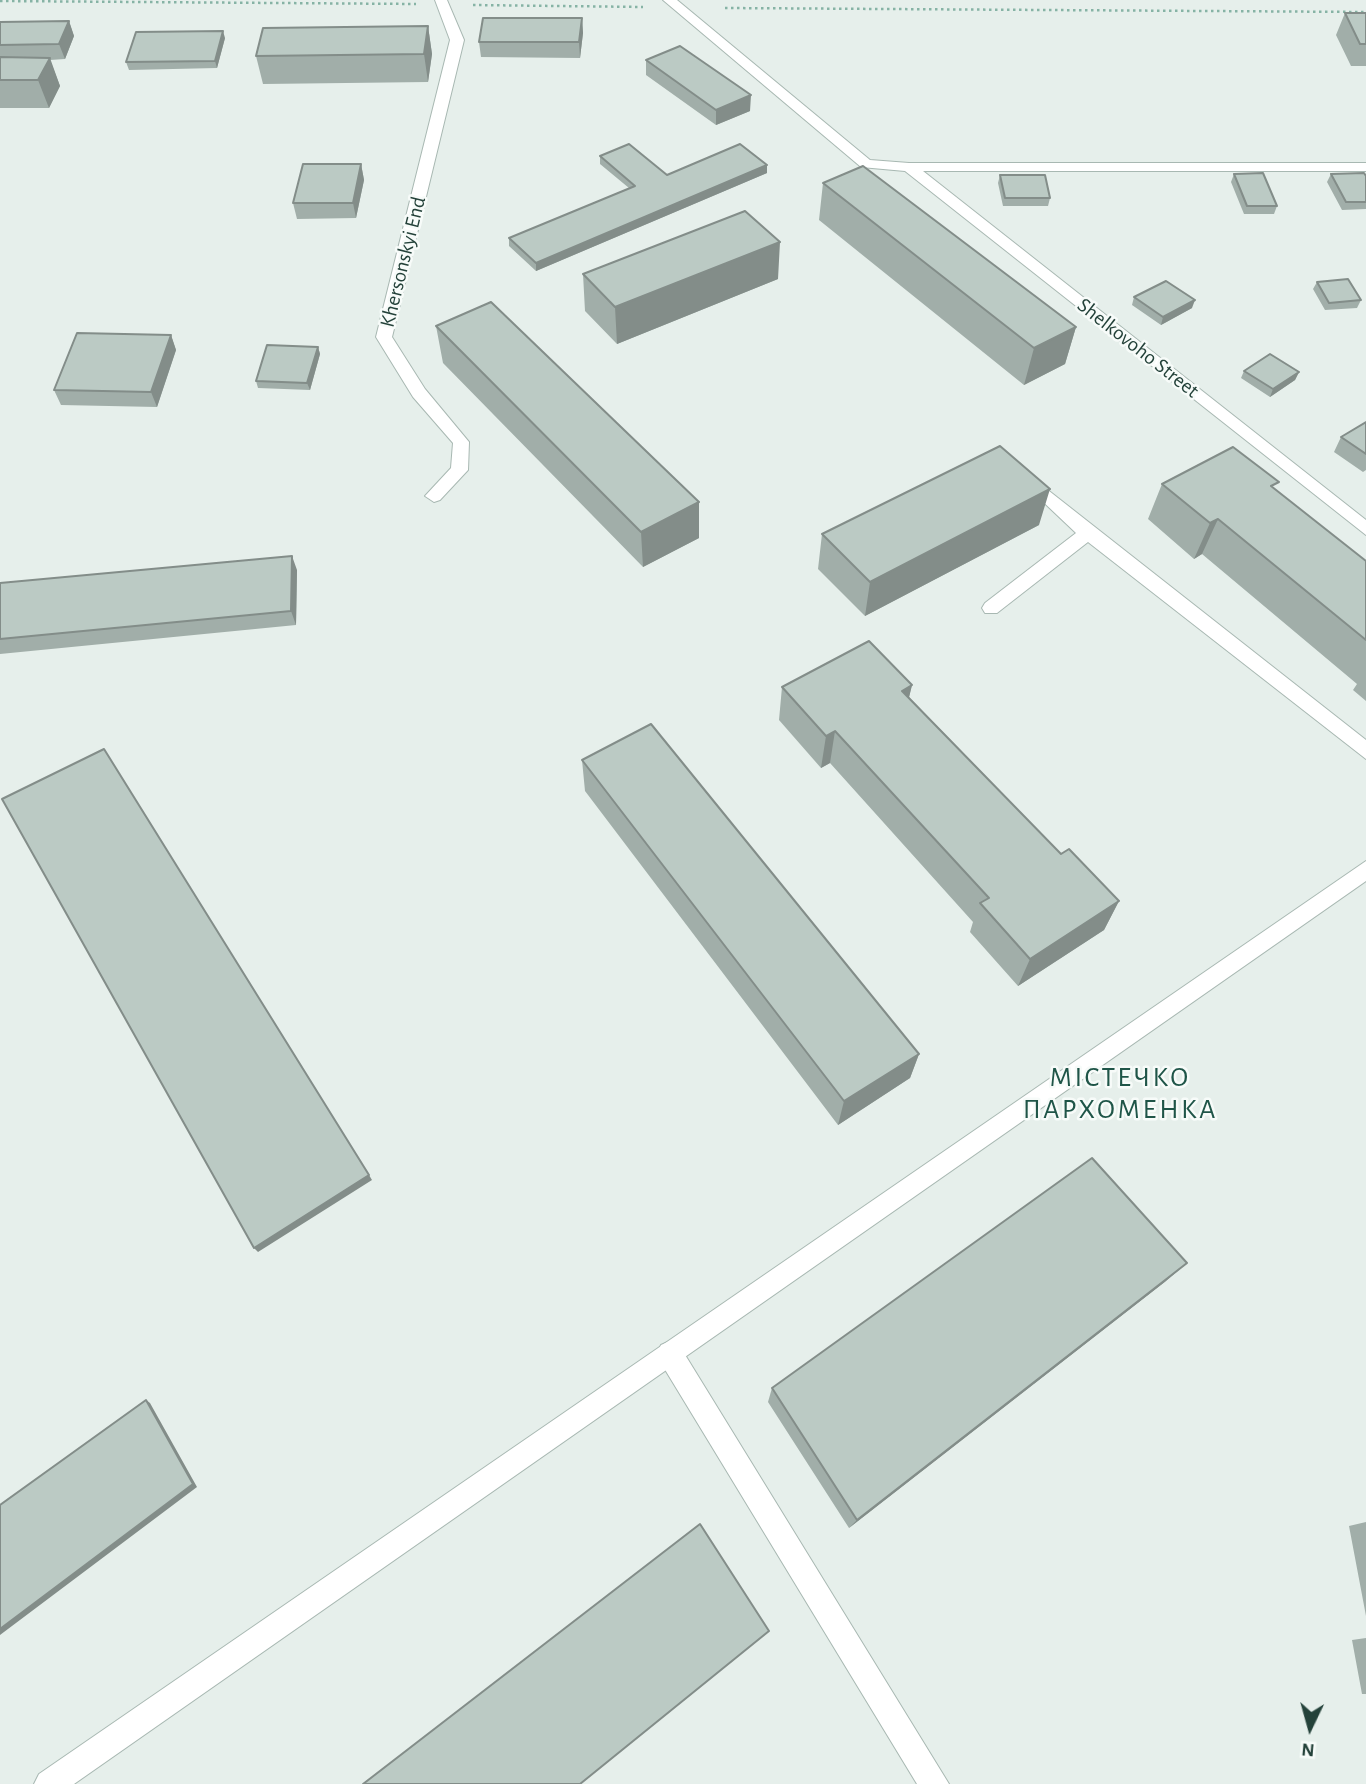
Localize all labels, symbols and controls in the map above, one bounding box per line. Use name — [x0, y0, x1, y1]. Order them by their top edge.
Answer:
street label: Khersonskyi End — [375, 194, 431, 330]
street label: Shelkovoho Street — [1072, 293, 1204, 403]
district label: МІСТЕЧКО ПАРХОМЕНКА — [1024, 1061, 1216, 1127]
north arrow — [1275, 1693, 1345, 1763]
text: N — [1301, 1739, 1316, 1759]

